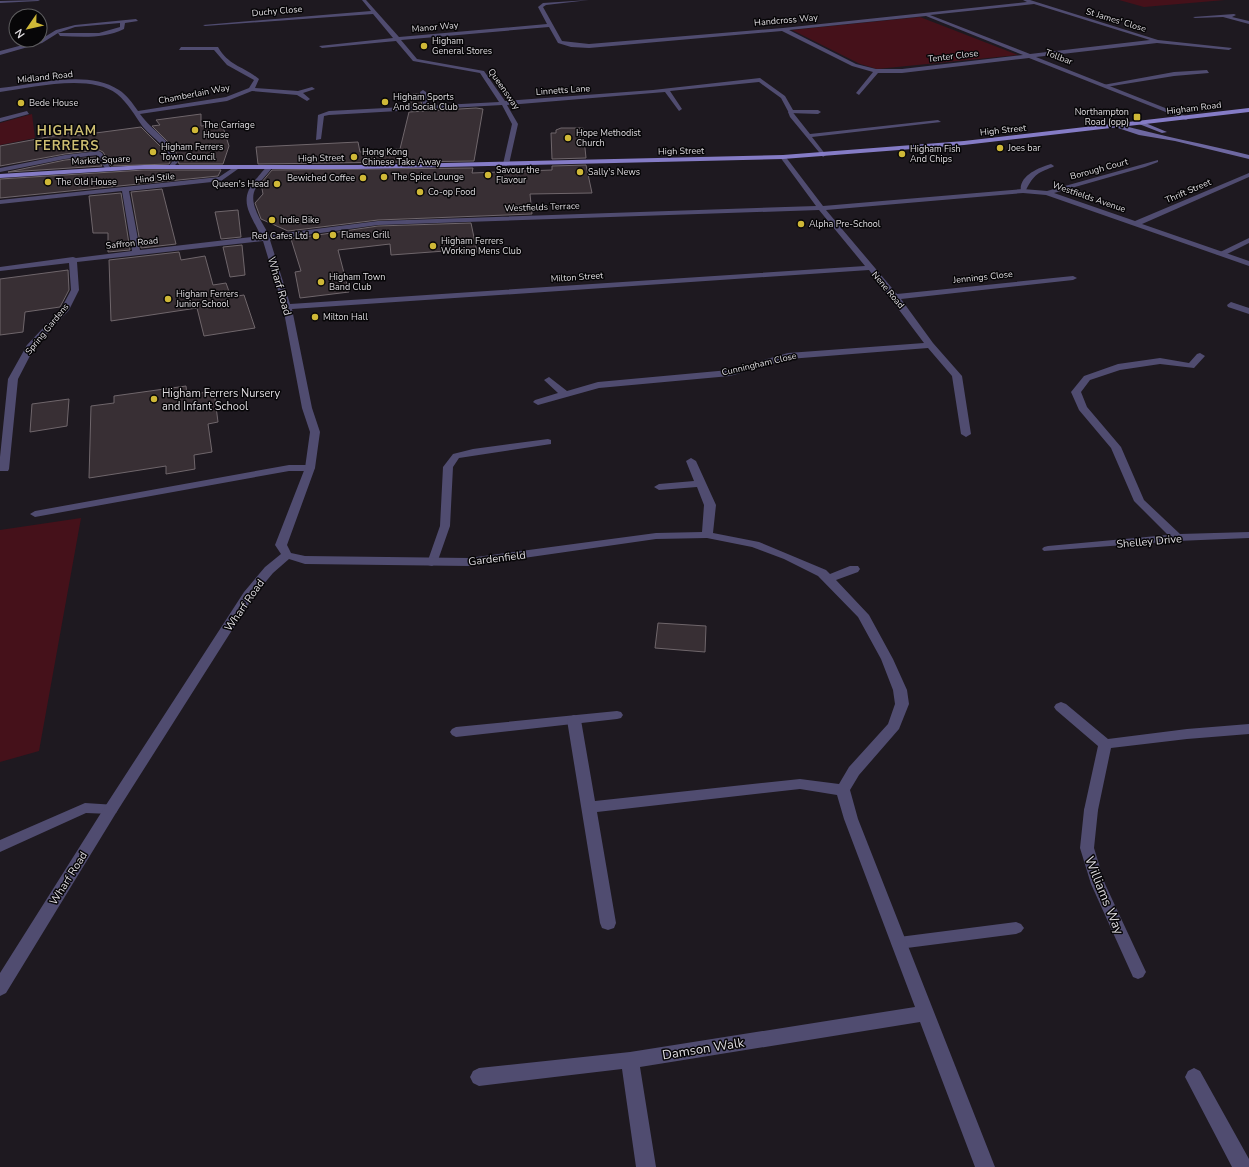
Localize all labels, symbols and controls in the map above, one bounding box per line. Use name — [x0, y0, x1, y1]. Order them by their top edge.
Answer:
street label: Duchy Close — [251, 3, 303, 19]
street label: St James' Close — [1084, 5, 1148, 35]
north arrow — [8, 8, 48, 48]
street label: Handcross Way — [754, 11, 819, 29]
street label: Manor Way — [411, 19, 459, 35]
text: N — [12, 26, 29, 41]
place label: Higham General Stores — [432, 35, 492, 57]
marker: Higham General Stores — [419, 41, 429, 51]
street label: Tollbar — [1044, 46, 1075, 68]
street label: Tenter Close — [927, 47, 979, 65]
street label: Queensway — [485, 66, 523, 112]
street label: Midland Road — [16, 68, 74, 86]
street label: Chamberlain Way — [157, 81, 231, 107]
street label: Linnetts Lane — [535, 82, 591, 98]
place label: Higham Sports And Social Club — [393, 91, 458, 113]
place label: Bede House — [29, 97, 78, 109]
marker: Higham Sports And Social Club — [380, 97, 390, 107]
marker: Bede House — [16, 98, 26, 108]
street label: Higham Road — [1166, 99, 1222, 117]
place label: Northampton Road (opp) — [1075, 106, 1129, 128]
marker: Northampton Road (opp) — [1132, 112, 1142, 122]
place label: The Carriage House — [203, 119, 255, 141]
district label: HIGHAM FERRERS — [35, 122, 99, 155]
street label: High Street — [979, 122, 1027, 138]
marker: The Carriage House — [190, 125, 200, 135]
place label: Hope Methodist Church — [576, 127, 642, 149]
marker: Hope Methodist Church — [563, 133, 573, 143]
place label: Higham Ferrers Town Council — [161, 141, 223, 163]
place label: Joes bar — [1007, 142, 1041, 154]
place label: Higham Fish And Chips — [910, 143, 961, 165]
marker: Joes bar — [995, 143, 1005, 153]
street label: High Street — [658, 145, 705, 157]
place label: Hong Kong Chinese Take Away — [362, 146, 441, 168]
marker: Higham Ferrers Town Council — [148, 147, 158, 157]
marker: Higham Fish And Chips — [897, 149, 907, 159]
street label: Market Square — [71, 152, 131, 168]
street label: High Street — [298, 152, 345, 164]
marker: Hong Kong Chinese Take Away — [349, 152, 359, 162]
street label: Borough Court — [1069, 155, 1130, 182]
place label: Savour the Flavour — [496, 164, 540, 186]
place label: Sally's News — [588, 166, 640, 178]
marker: Sally's News — [575, 167, 585, 177]
street label: Hind Stile — [135, 170, 176, 186]
marker: Savour the Flavour — [483, 170, 493, 180]
place label: The Spice Lounge — [392, 171, 464, 183]
place label: Bewiched Coffee — [287, 172, 355, 184]
marker: The Spice Lounge — [379, 172, 389, 182]
marker: Bewiched Coffee — [358, 173, 368, 183]
place label: The Old House — [56, 176, 117, 188]
street label: Thrift Street — [1163, 176, 1214, 206]
marker: The Old House — [43, 177, 53, 187]
place label: Queen's Head — [212, 178, 269, 190]
marker: Queen's Head — [272, 179, 282, 189]
street label: Westfields Avenue — [1051, 179, 1127, 215]
place label: Co-op Food — [428, 186, 475, 198]
marker: Co-op Food — [415, 187, 425, 197]
street label: Westfields Terrace — [504, 200, 580, 214]
place label: Indie Bike — [280, 214, 319, 226]
marker: Indie Bike — [267, 215, 277, 225]
place label: Alpha Pre-School — [809, 218, 881, 230]
marker: Alpha Pre-School — [796, 219, 806, 229]
place label: Flames Grill — [341, 229, 390, 241]
place label: Red Cafes Ltd — [252, 230, 308, 242]
marker: Flames Grill — [328, 230, 338, 240]
marker: Red Cafes Ltd — [311, 231, 321, 241]
street label: Saffron Road — [105, 234, 159, 252]
place label: Higham Ferrers Working Mens Club — [441, 235, 521, 257]
marker: Higham Ferrers Working Mens Club — [428, 241, 438, 251]
street label: Wharf Road — [264, 255, 295, 317]
street label: Jennings Close — [952, 268, 1014, 286]
street label: Milton Street — [550, 269, 604, 285]
street label: Nene Road — [869, 269, 907, 311]
place label: Higham Town Band Club — [329, 271, 385, 293]
marker: Higham Town Band Club — [316, 277, 326, 287]
place label: Higham Ferrers Junior School — [175, 288, 238, 310]
marker: Higham Ferrers Junior School — [163, 294, 173, 304]
street label: Spring Gardens — [23, 301, 71, 357]
place label: Milton Hall — [323, 311, 368, 323]
marker: Milton Hall — [310, 312, 320, 322]
street label: Cunningham Close — [720, 350, 798, 378]
place label: Higham Ferrers Nursery and Infant School — [162, 386, 281, 414]
marker: Higham Ferrers Nursery and Infant School — [149, 394, 159, 404]
street label: Shelley Drive — [1116, 531, 1183, 552]
street label: Gardenfield — [467, 548, 527, 569]
street label: Wharf Road — [221, 576, 268, 634]
street label: Wharf Road — [46, 849, 91, 908]
street label: Williams Way — [1080, 854, 1128, 937]
street label: Damson Walk — [661, 1034, 746, 1064]

